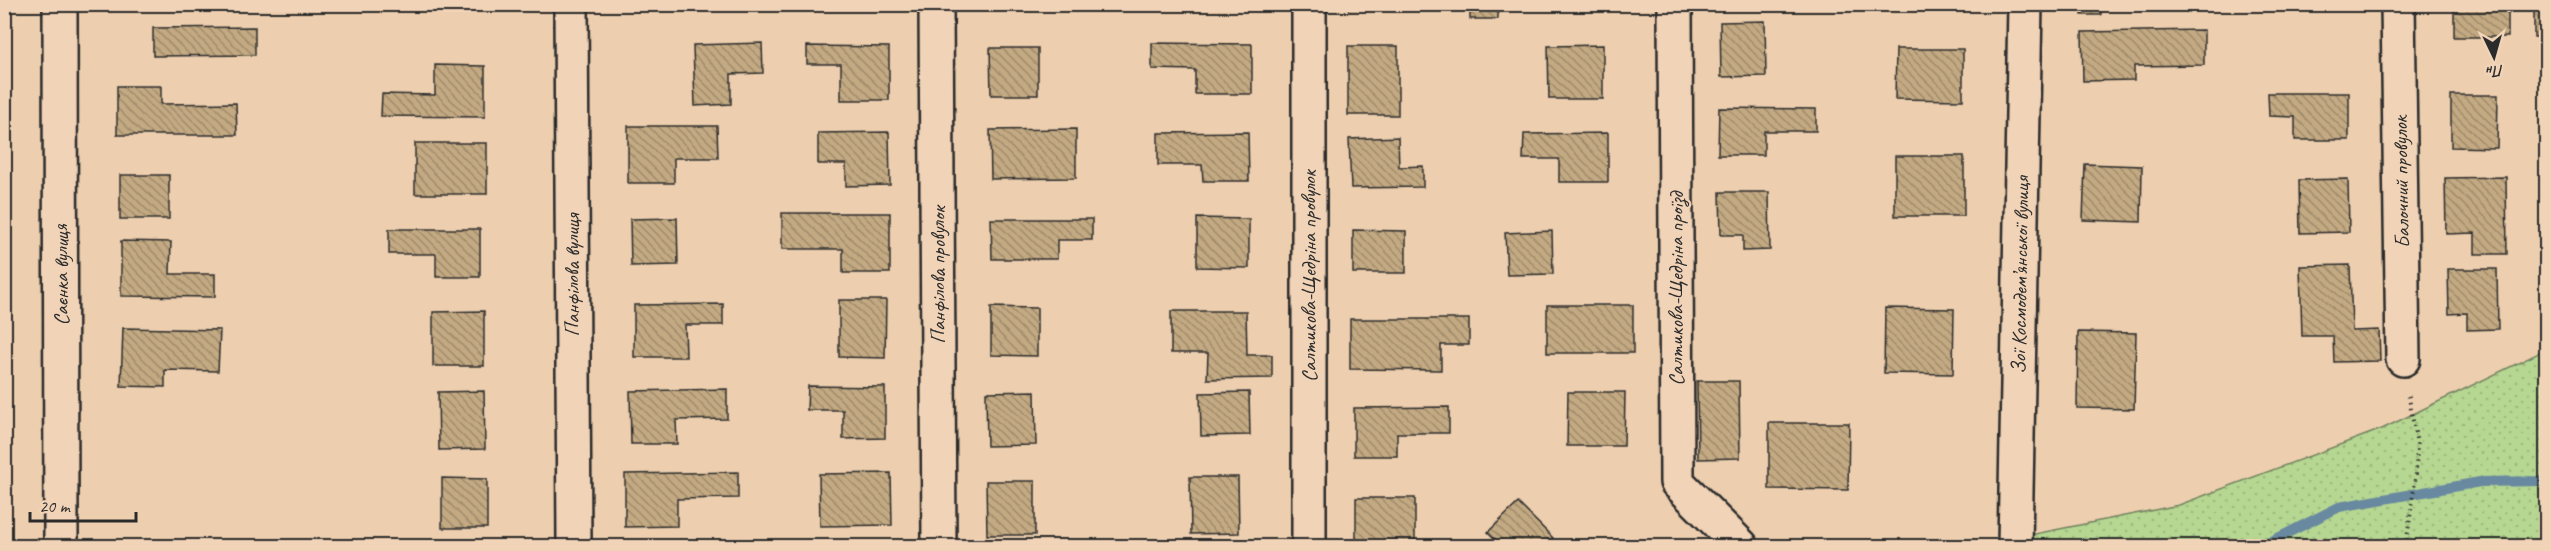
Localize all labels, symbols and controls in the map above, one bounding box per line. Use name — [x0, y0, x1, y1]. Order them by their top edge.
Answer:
north arrow — [2464, 27, 2524, 87]
text: Пн — [2485, 60, 2504, 82]
street label: Балочний провулок — [2387, 113, 2415, 248]
street label: Салтикова-Щедріна провулок — [1296, 169, 1322, 382]
street label: Зої Космодем’янської вулиця — [2005, 174, 2035, 374]
street label: Салтикова-Щедріна проїзд — [1663, 190, 1690, 386]
street label: Панфілова провулок — [925, 204, 951, 344]
street label: Панфілова вулиця — [559, 212, 585, 336]
street label: Саєнка вулиця — [48, 223, 74, 326]
scale bar — [30, 485, 136, 523]
text: 20 m — [39, 495, 72, 517]

